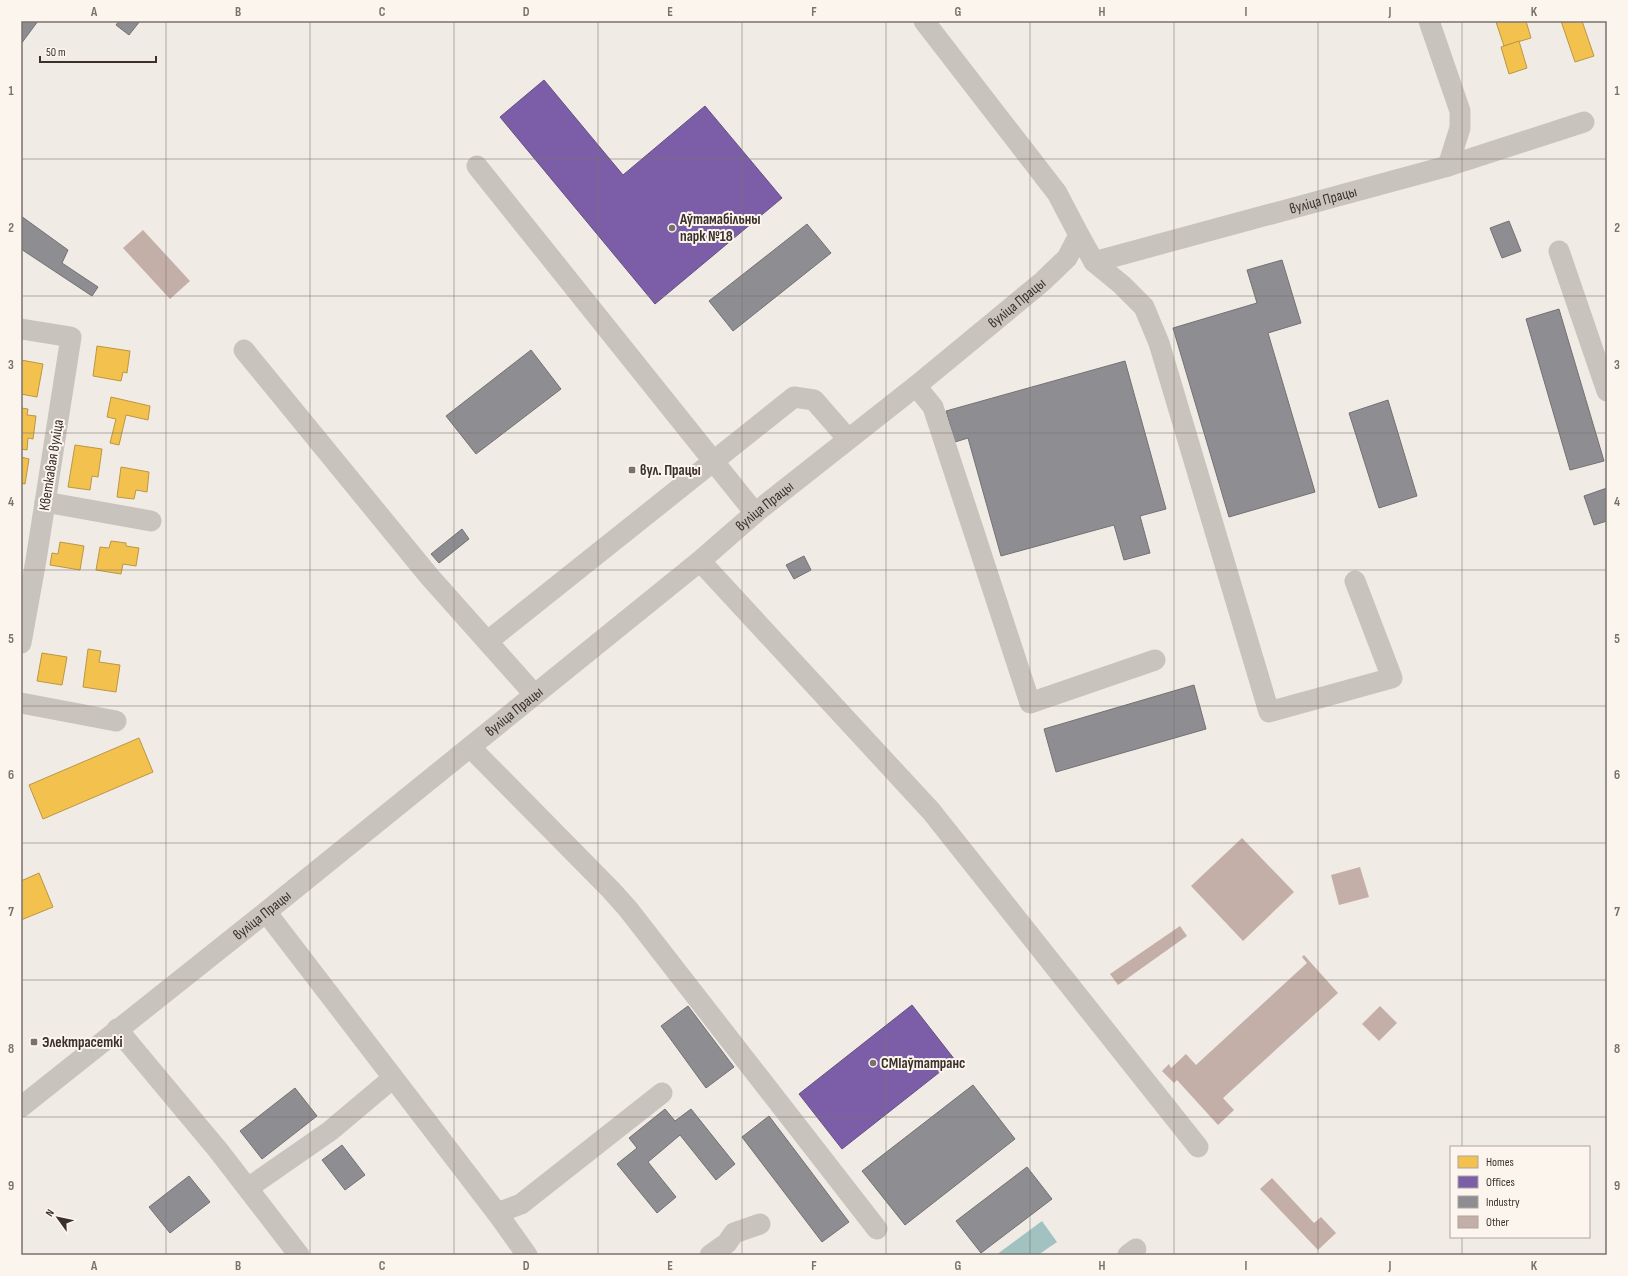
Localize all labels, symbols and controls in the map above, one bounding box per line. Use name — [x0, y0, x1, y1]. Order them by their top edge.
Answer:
text: A — [90, 4, 98, 20]
text: B — [235, 4, 241, 20]
text: C — [379, 4, 386, 20]
text: D — [523, 4, 530, 20]
text: E — [667, 4, 673, 20]
text: F — [811, 4, 817, 20]
text: G — [955, 4, 962, 20]
text: H — [1099, 4, 1106, 20]
text: I — [1245, 4, 1248, 20]
text: J — [1388, 4, 1392, 20]
text: K — [1531, 4, 1538, 20]
scale bar — [40, 38, 156, 64]
text: 50 m — [46, 45, 66, 60]
text: 1 — [8, 83, 14, 99]
text: 1 — [1614, 83, 1620, 99]
street label: вуліца Працы — [1287, 182, 1359, 219]
place label: Аўтамабільны парк №18 — [679, 210, 760, 246]
text: 2 — [8, 220, 14, 236]
text: 2 — [1614, 220, 1620, 236]
marker: Аўтамабільны парк №18 — [667, 223, 677, 233]
street label: вуліца Працы — [984, 274, 1050, 333]
text: 3 — [8, 357, 14, 373]
text: 3 — [1614, 357, 1620, 373]
street label: Кветкавая вуліца — [35, 418, 68, 512]
place label: вул. Працы — [640, 461, 701, 480]
marker: вул. Працы — [627, 465, 637, 475]
street label: вуліца Працы — [732, 477, 797, 536]
text: 4 — [8, 494, 14, 510]
text: 4 — [1614, 494, 1620, 510]
text: 5 — [8, 631, 14, 647]
text: 5 — [1614, 631, 1620, 647]
street label: вуліца Працы — [481, 683, 547, 741]
text: 6 — [8, 767, 14, 783]
text: 6 — [1614, 767, 1620, 783]
street label: вуліца Працы — [229, 887, 295, 945]
text: 7 — [8, 904, 14, 920]
text: 7 — [1614, 904, 1620, 920]
place label: Электрасеткі — [42, 1033, 123, 1052]
marker: Электрасеткі — [29, 1037, 39, 1047]
text: 8 — [8, 1041, 14, 1057]
text: 8 — [1614, 1041, 1620, 1057]
place label: СМІаўтатранс — [881, 1054, 965, 1073]
marker: СМІаўтатранс — [868, 1058, 878, 1068]
legend — [1450, 1146, 1590, 1238]
text: Homes — [1486, 1155, 1514, 1170]
text: Offices — [1486, 1175, 1515, 1190]
text: 9 — [8, 1178, 14, 1194]
text: 9 — [1614, 1178, 1620, 1194]
text: Industry — [1486, 1195, 1520, 1210]
north arrow — [38, 1198, 78, 1238]
text: N — [43, 1207, 57, 1219]
text: Other — [1486, 1215, 1510, 1230]
text: A — [90, 1258, 98, 1274]
text: B — [235, 1258, 241, 1274]
text: C — [379, 1258, 386, 1274]
text: D — [523, 1258, 530, 1274]
text: E — [667, 1258, 673, 1274]
text: F — [811, 1258, 817, 1274]
text: G — [955, 1258, 962, 1274]
text: H — [1099, 1258, 1106, 1274]
text: I — [1245, 1258, 1248, 1274]
text: J — [1388, 1258, 1392, 1274]
text: K — [1531, 1258, 1538, 1274]

